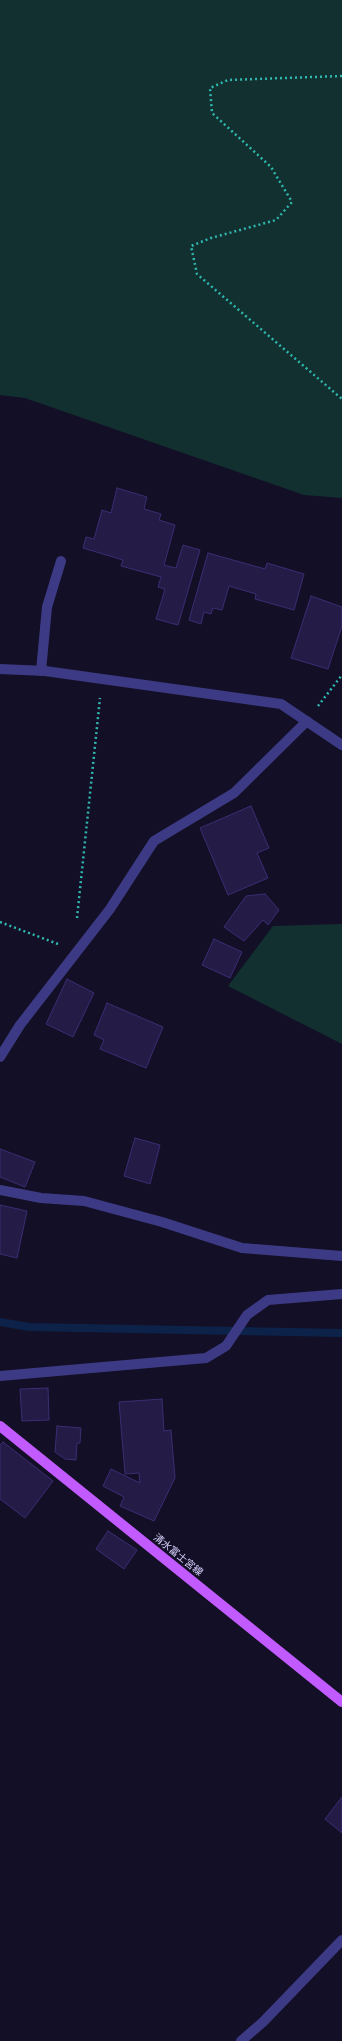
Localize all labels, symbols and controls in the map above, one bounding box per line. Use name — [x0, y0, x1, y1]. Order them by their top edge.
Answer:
street label: 清水富士宮線 — [151, 1531, 205, 1579]

